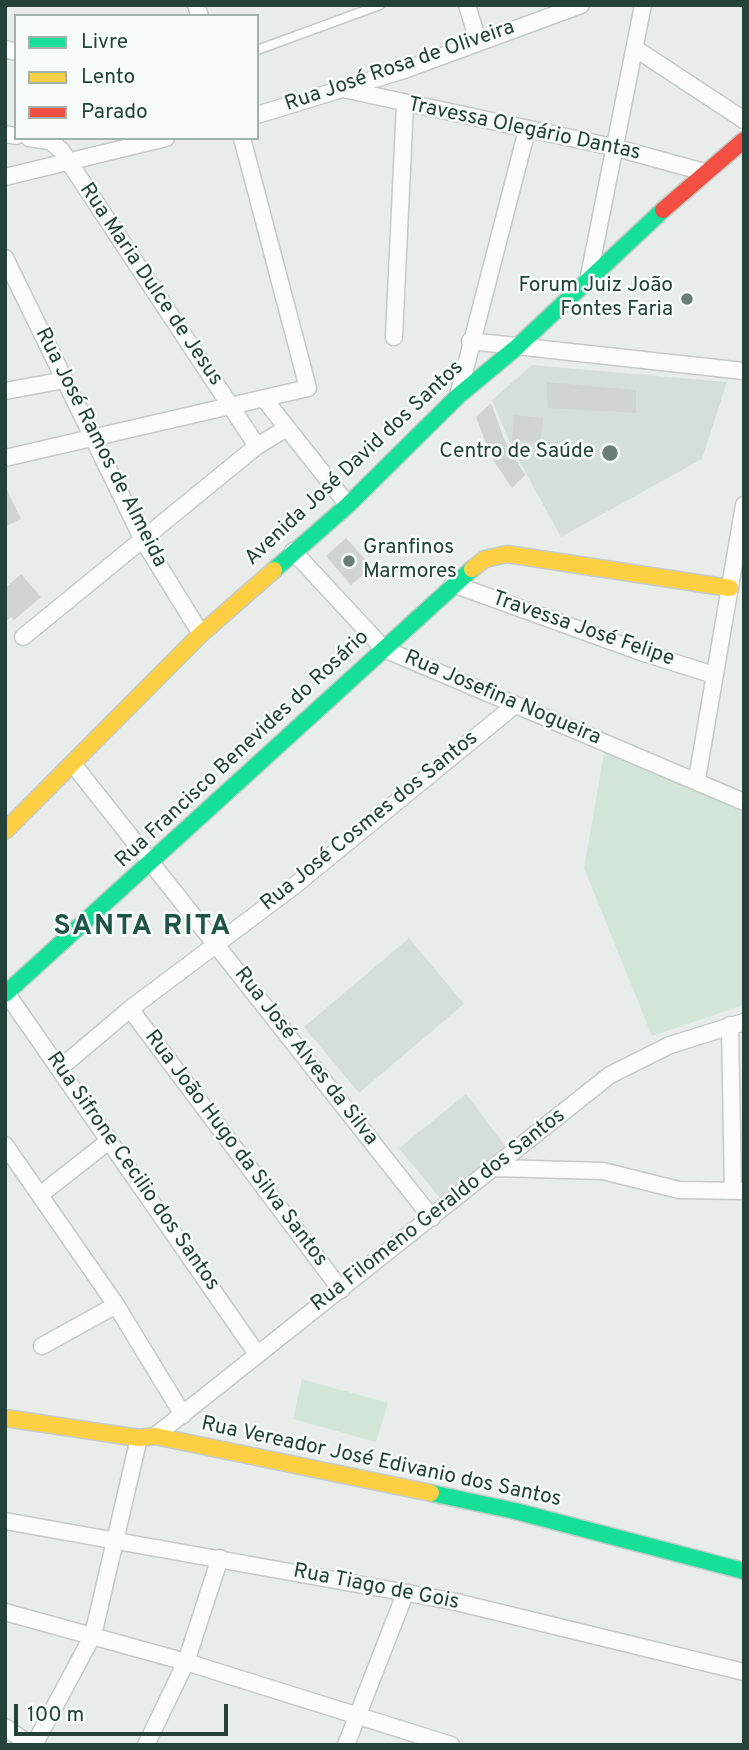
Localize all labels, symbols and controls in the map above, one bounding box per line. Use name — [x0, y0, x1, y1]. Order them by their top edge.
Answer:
legend — [14, 14, 259, 140]
street label: Rua José Rosa de Oliveira — [282, 16, 518, 118]
text: Livre — [81, 29, 128, 56]
text: Lento — [81, 64, 135, 91]
street label: Travessa Olegário Dantas — [405, 93, 643, 167]
text: Parado — [81, 99, 148, 126]
street label: Rua Maria Dulce de Jesus — [73, 179, 227, 391]
place label: Forum Juiz João Fontes Faria — [519, 274, 673, 324]
marker: Forum Juiz João Fontes Faria — [679, 291, 695, 307]
street label: Rua José Ramos de Almeida — [29, 324, 171, 572]
street label: Avenida José David dos Santos — [241, 356, 469, 572]
place label: Centro de Saúde — [439, 440, 594, 466]
marker: Centro de Saúde — [600, 443, 620, 463]
place label: Granfinos Marmores — [363, 536, 457, 586]
marker: Granfinos Marmores — [341, 553, 357, 569]
street label: Travessa José Felipe — [489, 587, 677, 673]
street label: Rua Francisco Benevides do Rosário — [111, 626, 375, 874]
street label: Rua Josefina Nogueira — [400, 646, 604, 752]
street label: Rua José Cosmes dos Santos — [256, 727, 484, 917]
district label: SANTA RITA — [55, 911, 231, 945]
street label: Rua José Alves da Silva — [228, 963, 382, 1151]
street label: Rua João Hugo da Silva Santos — [138, 1026, 332, 1272]
street label: Rua Sifrone Cecilio dos Santos — [40, 1048, 224, 1296]
street label: Rua Filomeno Geraldo dos Santos — [307, 1104, 571, 1318]
street label: Rua Vereador José Edivanio dos Santos — [199, 1412, 563, 1514]
street label: Rua Tiago de Gois — [291, 1560, 461, 1616]
scale bar — [18, 1690, 231, 1734]
text: 100 m — [27, 1702, 84, 1729]

